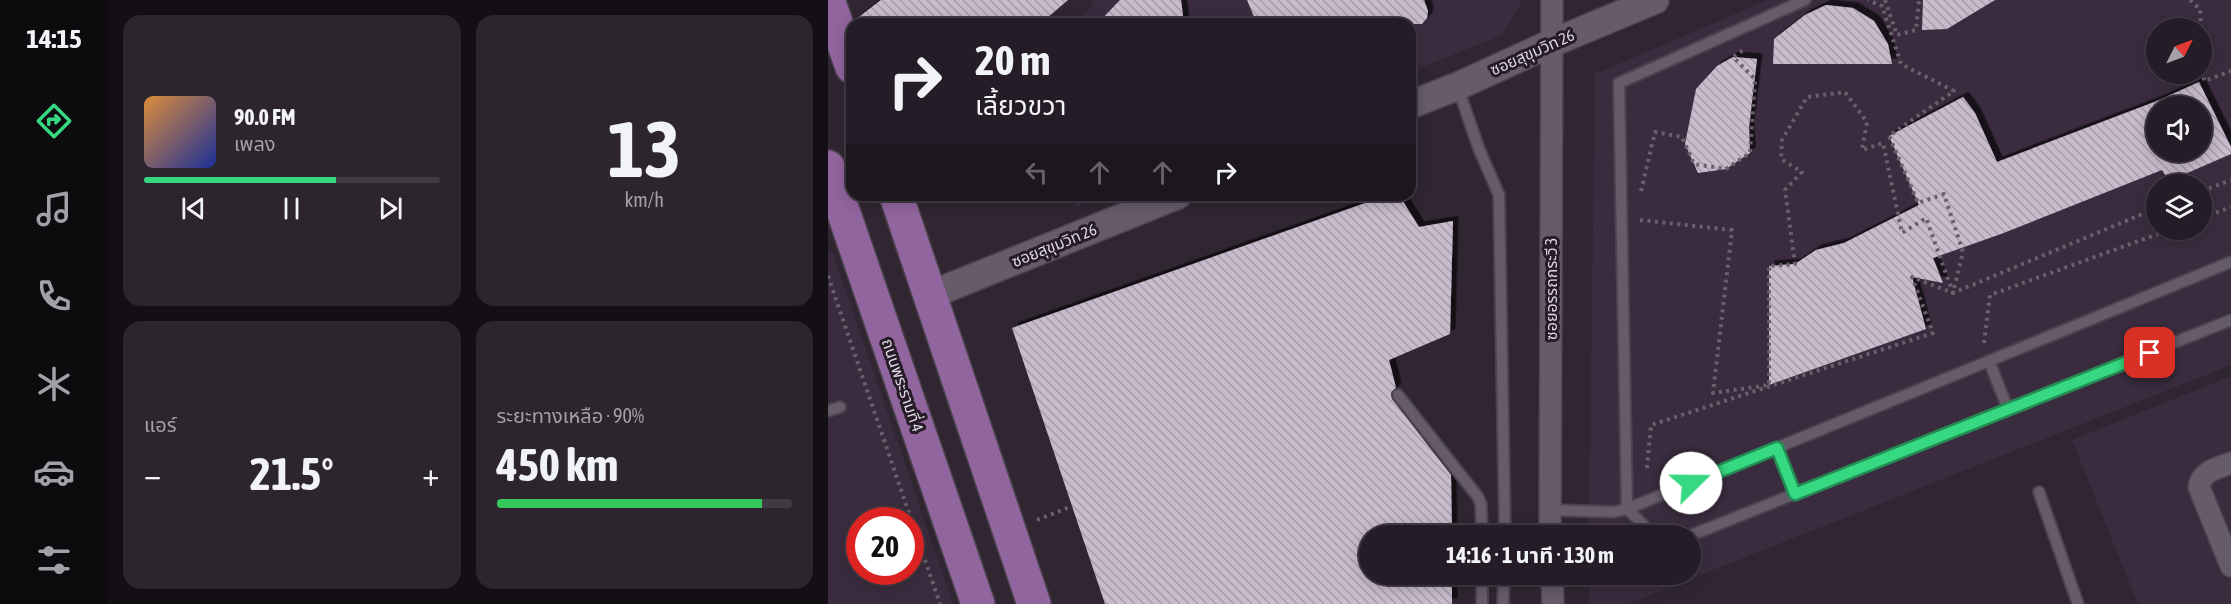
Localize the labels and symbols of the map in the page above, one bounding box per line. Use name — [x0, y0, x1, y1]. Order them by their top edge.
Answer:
north arrow — [2146, 18, 2212, 84]
street label: ซอยสุขุมวิท 26 — [1487, 25, 1577, 79]
street label: ซอยสุขุมวิท 26 — [1009, 220, 1100, 271]
street label: ซอยอรรถกระวี 3 — [1542, 238, 1560, 340]
pin — [2124, 327, 2175, 378]
street label: ถนนพระรามที่ 4 — [879, 335, 929, 434]
position arrow — [1659, 451, 1723, 515]
speed limit sign: 20 — [846, 507, 924, 585]

